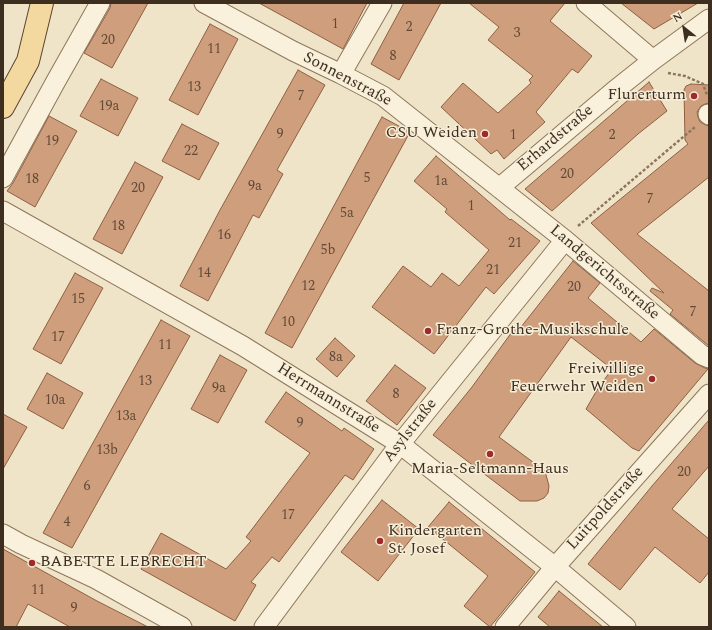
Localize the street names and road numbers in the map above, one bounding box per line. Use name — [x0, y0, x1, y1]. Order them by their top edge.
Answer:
street label: Sonnenstraße — [299, 49, 395, 111]
street label: Erhardstraße — [514, 102, 598, 176]
street label: Landgerichtsstraße — [545, 221, 663, 325]
street label: Herrmannstraße — [273, 360, 383, 438]
street label: Asylstraße — [380, 395, 442, 467]
street label: Luitpoldstraße — [564, 463, 648, 555]

